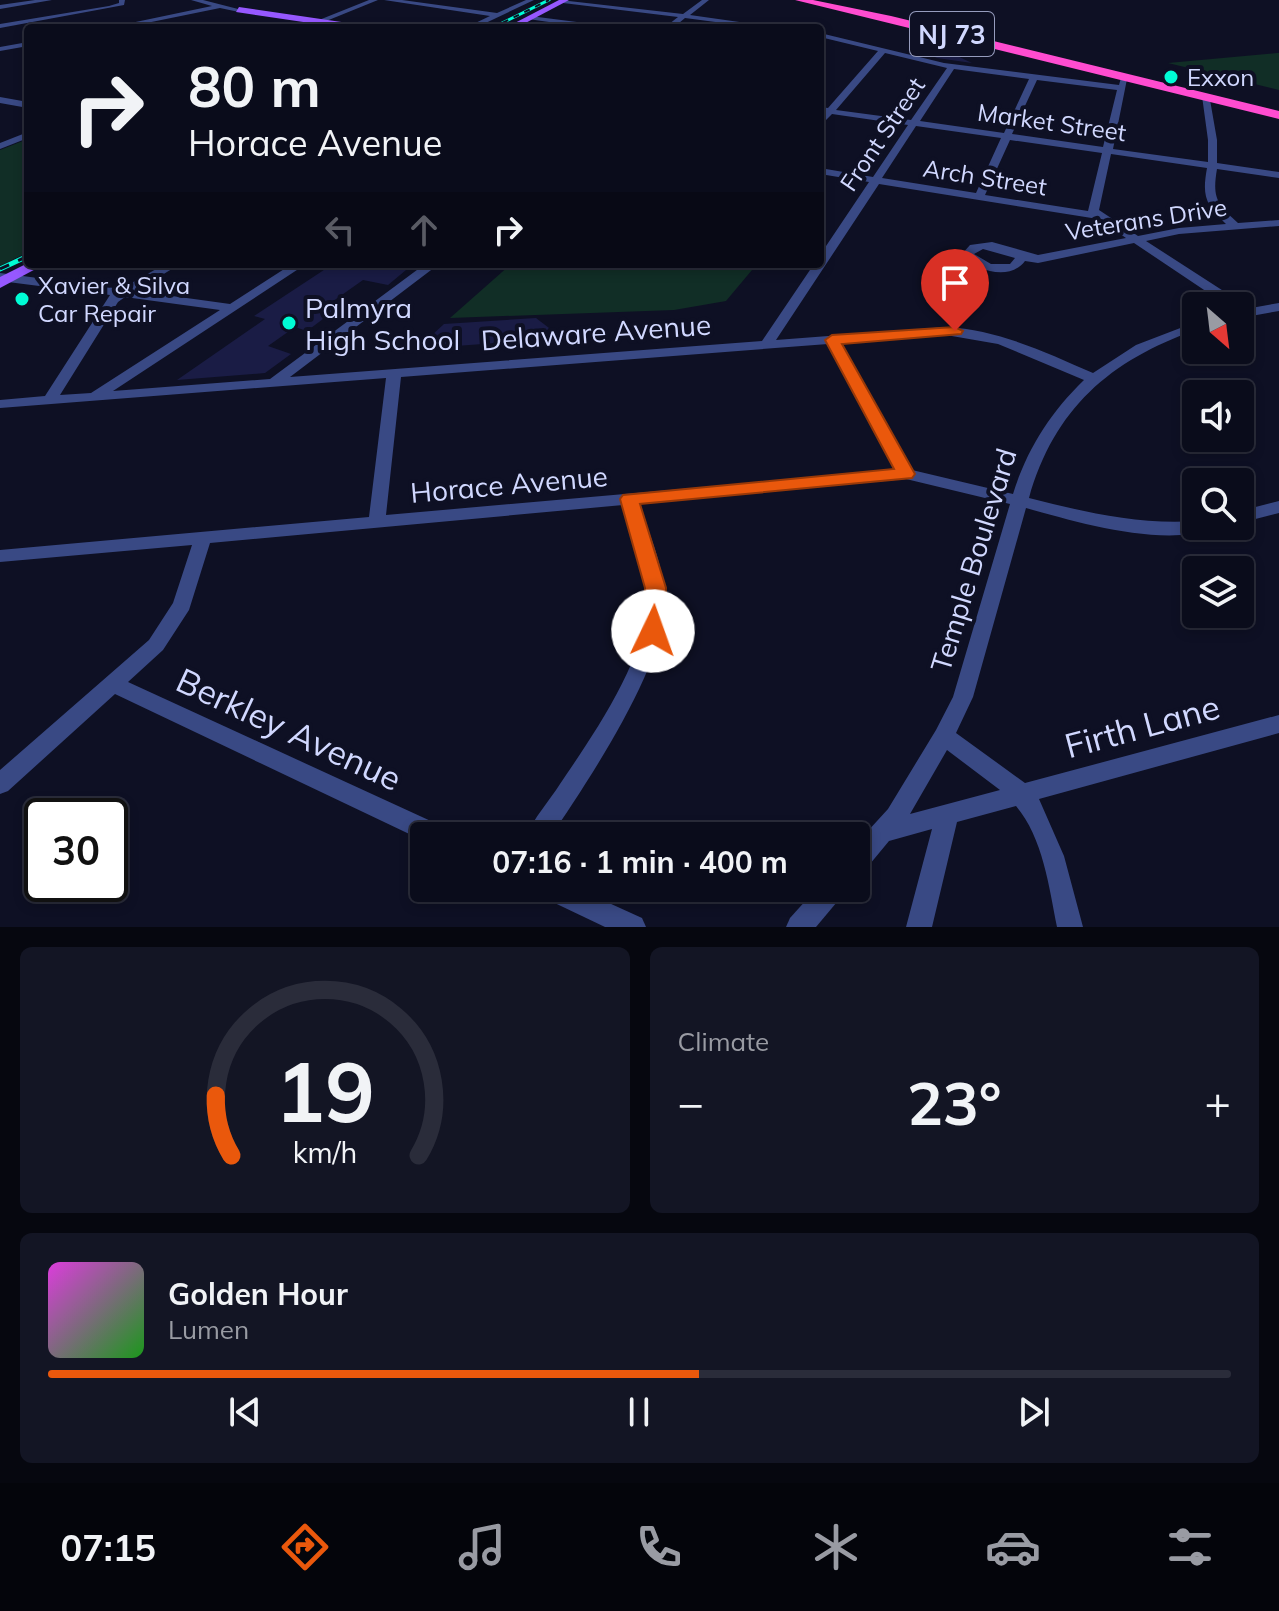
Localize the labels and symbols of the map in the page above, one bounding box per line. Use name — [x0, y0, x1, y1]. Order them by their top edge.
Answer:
road number: NJ 73 — [910, 12, 994, 56]
place label: Exxon — [1187, 62, 1254, 92]
marker: Exxon — [1162, 68, 1180, 86]
street label: Front Street — [833, 71, 931, 197]
street label: Market Street — [976, 97, 1128, 147]
street label: Arch Street — [921, 152, 1049, 202]
street label: Veterans Drive — [1063, 191, 1229, 247]
pin — [921, 249, 989, 331]
place label: Xavier & Silva Car Repair — [38, 270, 190, 328]
marker: Xavier & Silva Car Repair — [13, 290, 31, 308]
place label: Palmyra High School — [305, 290, 460, 357]
north arrow — [1182, 292, 1254, 364]
street label: Delaware Avenue — [480, 307, 712, 357]
marker: Palmyra High School — [280, 314, 298, 332]
street label: Temple Boulevard — [922, 444, 1024, 676]
street label: Horace Avenue — [409, 458, 609, 510]
position arrow — [611, 589, 695, 673]
street label: Berkley Avenue — [170, 658, 408, 800]
street label: Firth Lane — [1060, 685, 1224, 767]
speed limit sign: 30 — [24, 798, 128, 902]

